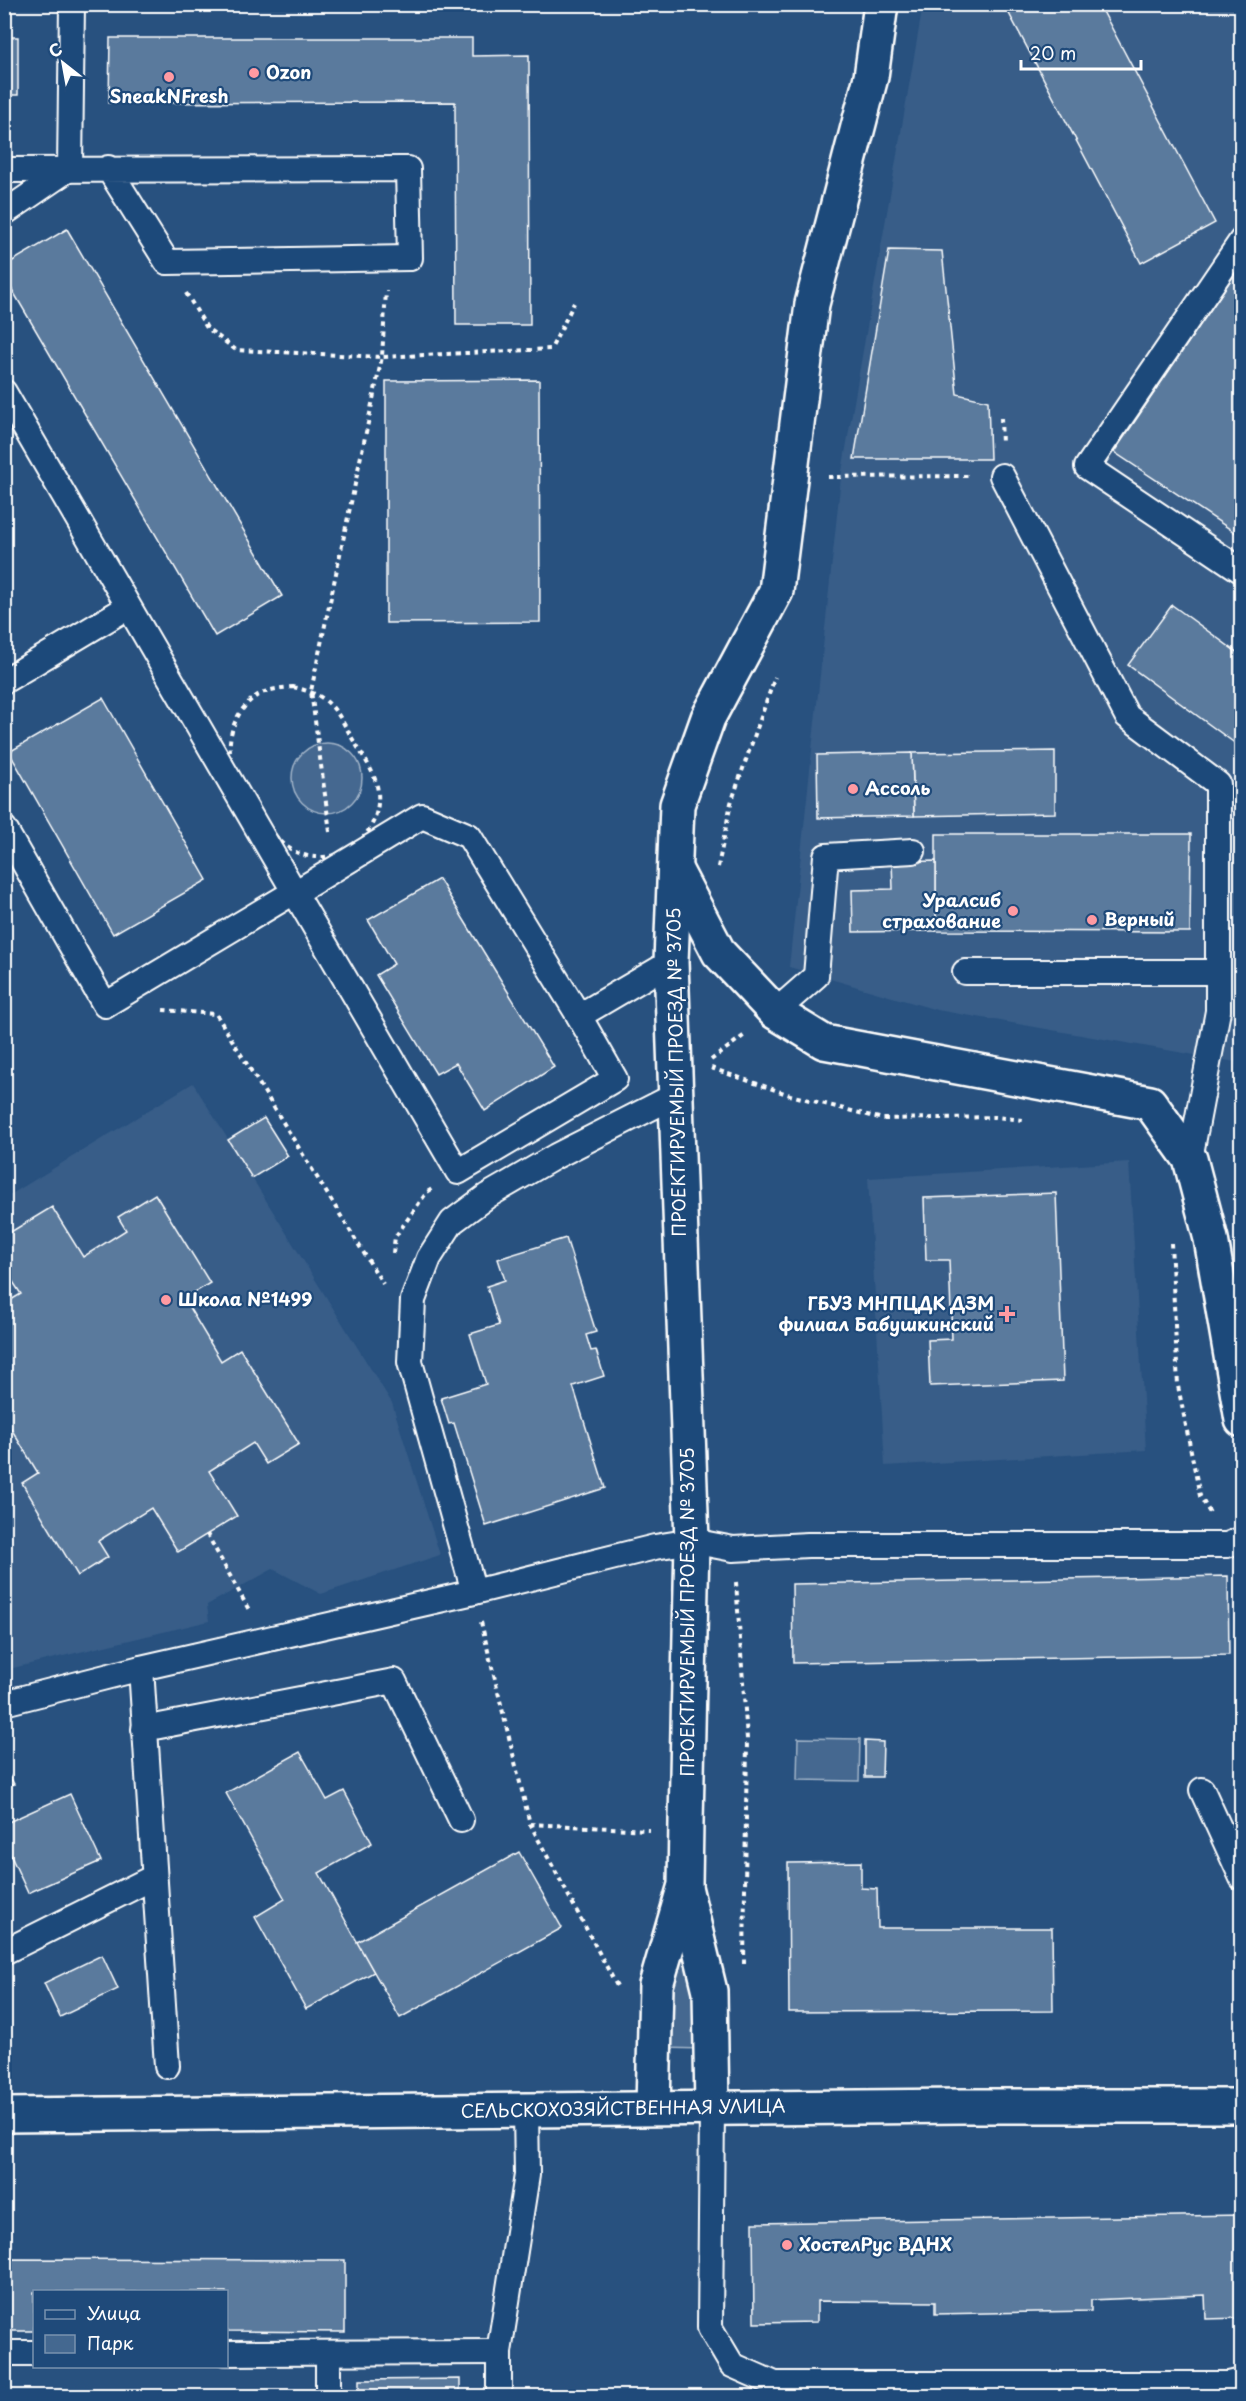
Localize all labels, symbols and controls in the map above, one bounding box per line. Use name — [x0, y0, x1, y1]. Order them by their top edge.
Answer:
north arrow — [33, 33, 93, 93]
scale bar — [1021, 33, 1141, 71]
text: С — [43, 36, 66, 63]
text: 20 m — [1030, 39, 1076, 66]
place label: Ozon — [266, 58, 311, 85]
marker: Ozon — [247, 66, 261, 80]
marker: SneakNFresh — [162, 70, 176, 84]
place label: SneakNFresh — [110, 82, 228, 109]
place label: Ассоль — [865, 774, 930, 801]
marker: Ассоль — [846, 782, 860, 796]
place label: Уралсиб страхование — [882, 886, 1001, 934]
marker: Уралсиб страхование — [1006, 904, 1020, 918]
place label: Верный — [1104, 905, 1175, 932]
street label: ПРОЕКТИРУЕМЫЙ ПРОЕЗД № 3705 — [659, 907, 692, 1237]
marker: Верный — [1085, 913, 1099, 927]
place label: Школа №1499 — [178, 1285, 312, 1312]
place label: ГБУЗ МНПЦДК ДЗМ филиал Бабушкинский — [778, 1289, 994, 1337]
marker: Школа №1499 — [159, 1293, 173, 1307]
marker: ГБУЗ МНПЦДК ДЗМ филиал Бабушкинский — [998, 1305, 1016, 1323]
street label: ПРОЕКТИРУЕМЫЙ ПРОЕЗД № 3705 — [673, 1447, 700, 1777]
street label: СЕЛЬСКОХОЗЯЙСТВЕННАЯ УЛИЦА — [460, 2091, 786, 2124]
place label: ХостелРус ВДНХ — [799, 2230, 953, 2257]
marker: ХостелРус ВДНХ — [780, 2238, 794, 2252]
legend — [33, 2290, 228, 2368]
text: Улица — [87, 2299, 141, 2326]
text: Парк — [87, 2329, 134, 2356]

